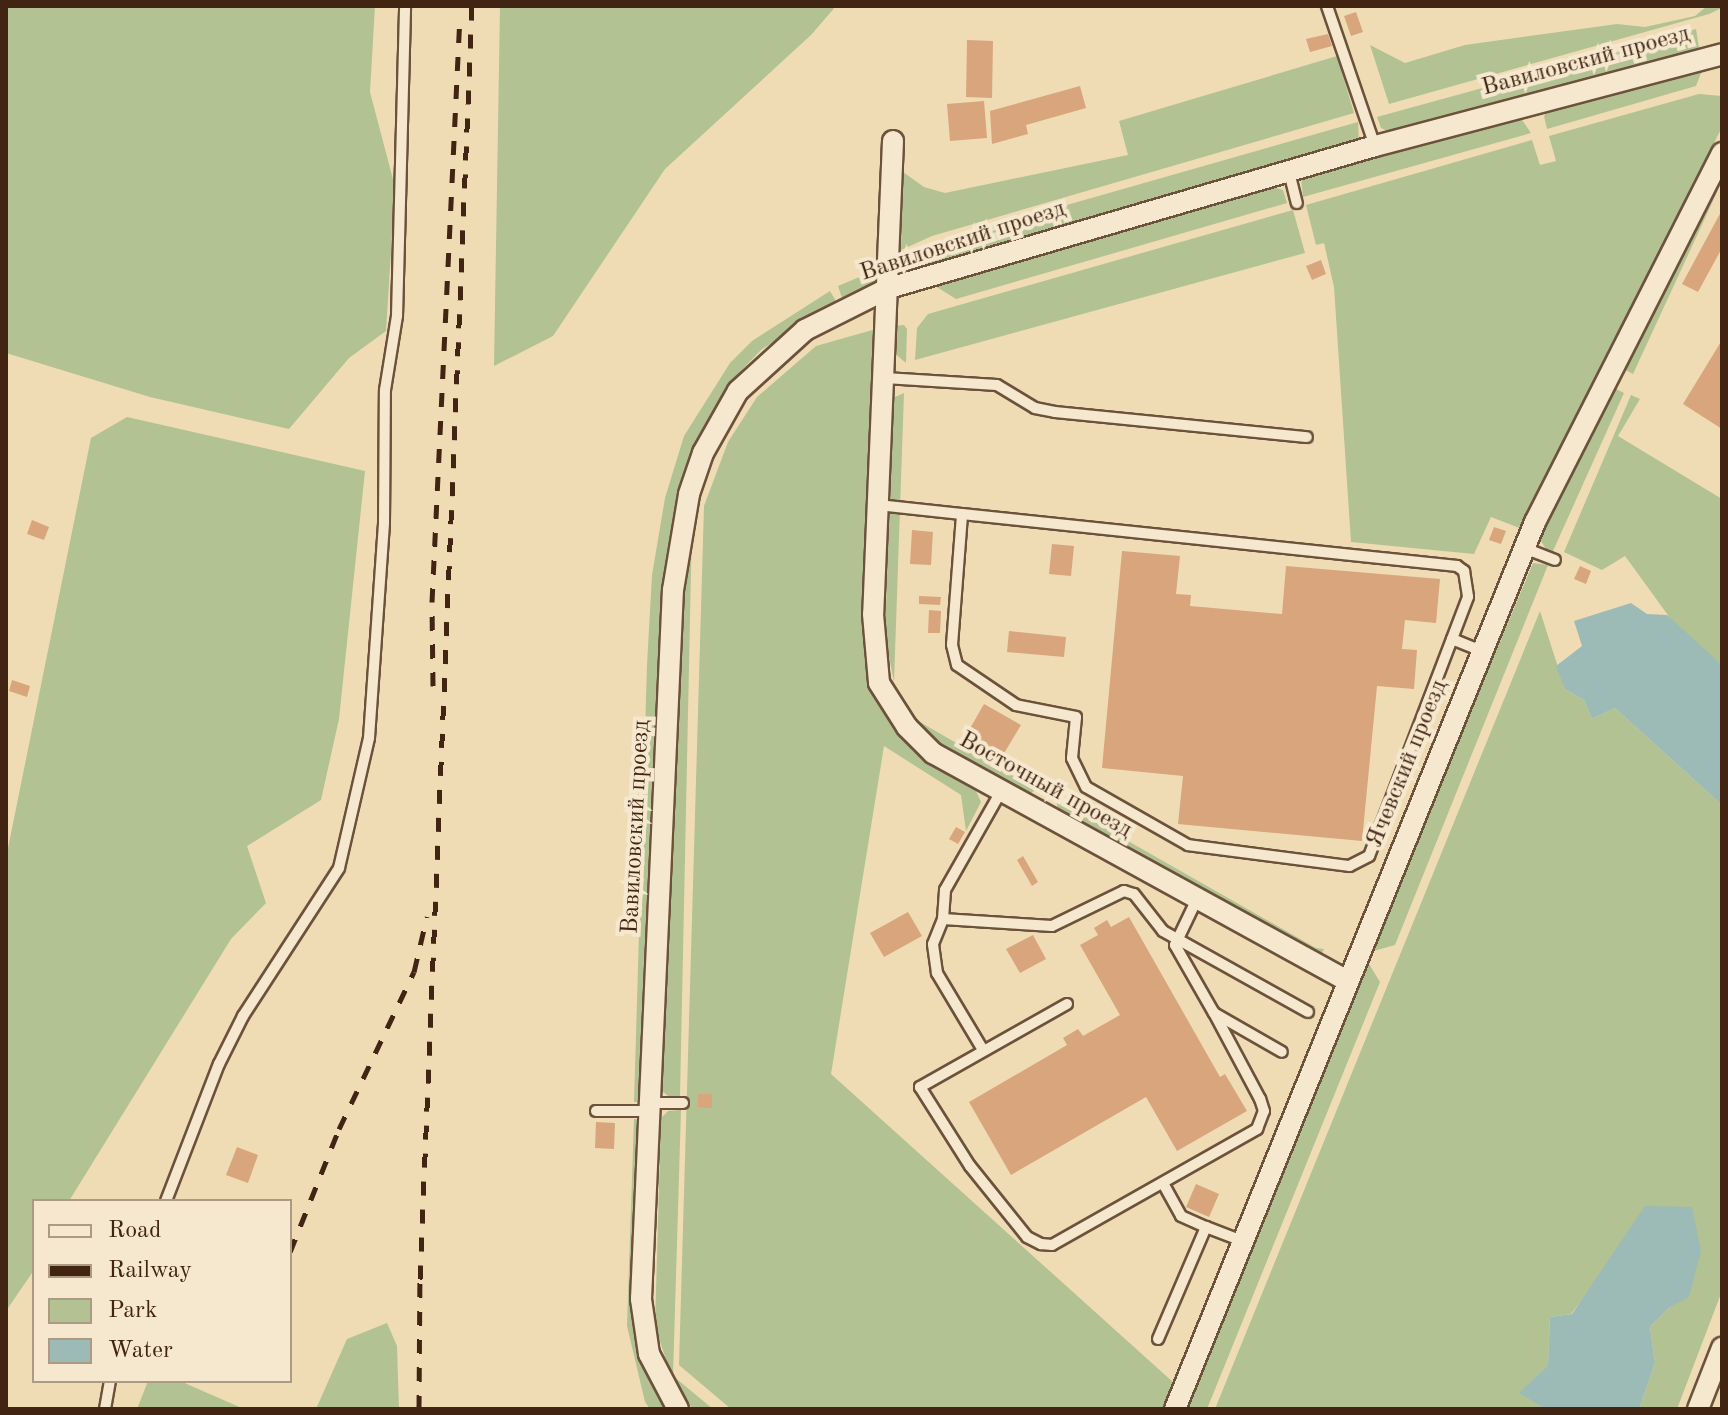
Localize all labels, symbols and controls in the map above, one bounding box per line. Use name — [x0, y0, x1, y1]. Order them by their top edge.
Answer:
street label: Вавиловский проезд — [1479, 20, 1693, 104]
street label: Вавиловский проезд — [857, 195, 1069, 289]
street label: Ячевский проезд — [1361, 676, 1455, 852]
street label: Вавиловский проезд — [617, 719, 657, 935]
street label: Восточный проезд — [953, 727, 1137, 845]
legend — [32, 1199, 292, 1383]
text: Road — [108, 1219, 161, 1243]
text: Railway — [108, 1259, 192, 1283]
text: Park — [108, 1299, 157, 1323]
text: Water — [108, 1339, 173, 1363]

